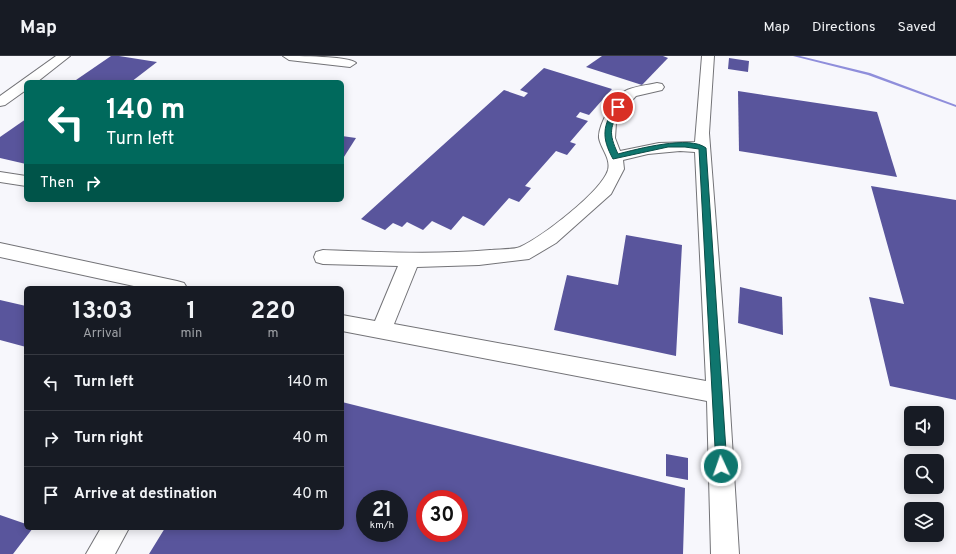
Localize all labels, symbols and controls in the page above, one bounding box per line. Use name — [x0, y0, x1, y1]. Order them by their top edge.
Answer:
text: Map — [20, 16, 57, 40]
text: Map — [764, 19, 790, 36]
text: Directions — [812, 19, 876, 36]
text: Saved — [898, 19, 936, 36]
pin — [601, 90, 635, 124]
text: 140 m — [106, 93, 185, 129]
icon: left — [40, 96, 92, 148]
icon: arrive — [607, 96, 629, 118]
text: Turn left — [106, 128, 174, 151]
icon: right — [82, 172, 104, 194]
text: Then — [40, 174, 74, 193]
text: 13:03 — [72, 297, 132, 327]
text: 1 — [187, 297, 196, 327]
text: 220 — [251, 297, 296, 327]
text: Arrival — [83, 326, 122, 342]
text: min — [181, 326, 202, 342]
text: m — [268, 326, 279, 342]
icon: left — [40, 372, 62, 394]
text: Turn left — [74, 373, 134, 392]
text: 140 m — [288, 373, 328, 392]
map controls — [904, 406, 944, 542]
button: sound — [904, 406, 944, 446]
icon: right — [40, 428, 62, 450]
text: Turn right — [74, 429, 143, 448]
text: 40 m — [293, 429, 328, 448]
position arrow — [700, 445, 742, 487]
button: search — [904, 454, 944, 494]
icon: arrive — [40, 484, 62, 506]
text: Arrive at destination — [74, 485, 217, 504]
text: 40 m — [293, 485, 328, 504]
speed limit sign: 30 — [416, 490, 468, 542]
text: 21 — [372, 498, 392, 524]
button: layers — [904, 502, 944, 542]
text: km/h — [370, 519, 394, 532]

